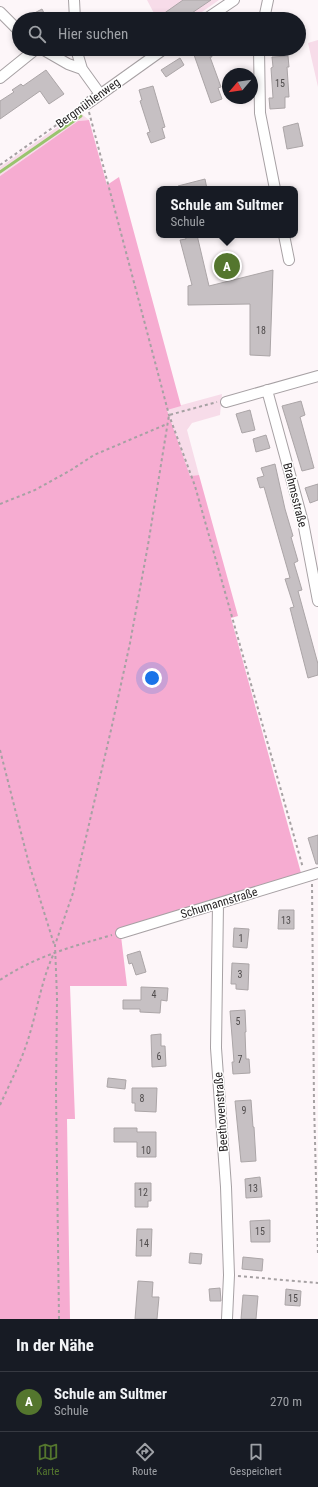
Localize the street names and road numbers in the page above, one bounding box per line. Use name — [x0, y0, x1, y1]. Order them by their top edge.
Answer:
street label: Bergmühlenweg — [53, 75, 123, 131]
street label: Brahmsstraße — [280, 461, 310, 529]
street label: Schumannstraße — [179, 885, 260, 921]
street label: Beethovenstraße — [211, 1071, 231, 1152]

